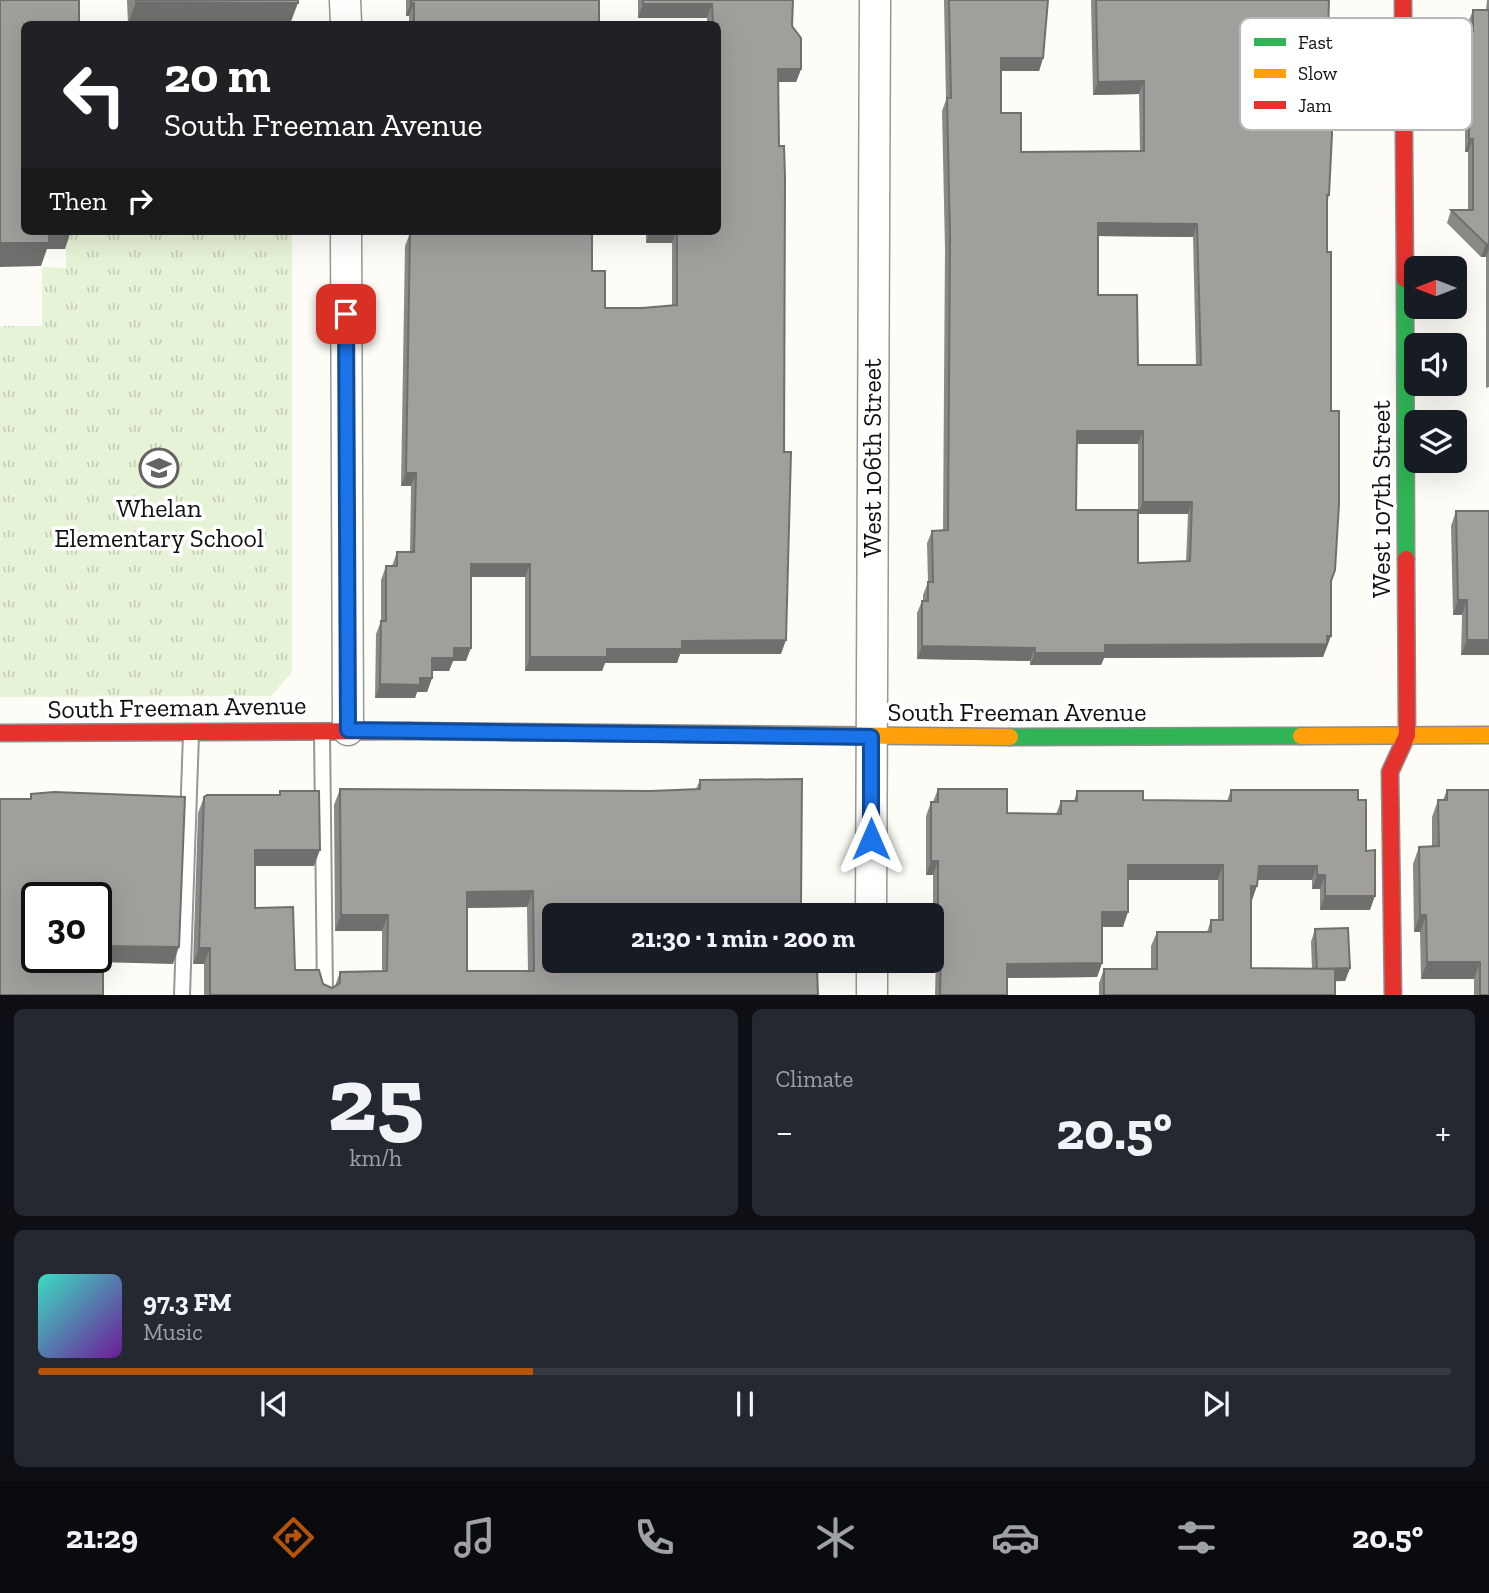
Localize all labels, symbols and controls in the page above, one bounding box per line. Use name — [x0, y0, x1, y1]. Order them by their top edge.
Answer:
legend — [1240, 18, 1472, 130]
text: Fast — [1298, 31, 1333, 54]
text: 20 m — [164, 46, 271, 105]
icon: left — [49, 49, 140, 140]
text: Slow — [1298, 62, 1338, 85]
text: Jam — [1298, 94, 1332, 117]
text: South Freeman Avenue — [164, 106, 483, 144]
icon: right — [121, 182, 159, 220]
text: Then — [49, 185, 107, 217]
north arrow — [1404, 256, 1466, 318]
map controls — [1404, 256, 1467, 473]
pin — [316, 284, 376, 344]
icon: arrive — [327, 295, 365, 333]
button: sound — [1404, 333, 1467, 396]
street label: West 106th Street — [856, 358, 888, 558]
street label: West 107th Street — [1365, 400, 1397, 598]
button: layers — [1404, 410, 1467, 473]
school or university icon: Whelan Elementary School — [138, 447, 180, 489]
place label: Whelan Elementary School — [54, 492, 264, 554]
street label: South Freeman Avenue — [47, 689, 307, 725]
street label: South Freeman Avenue — [888, 696, 1146, 728]
position arrow — [834, 802, 908, 876]
speed limit sign: 30 — [21, 882, 112, 973]
text: 21:30 · 1 min · 200 m — [631, 922, 855, 954]
text: 25 — [328, 1044, 424, 1153]
text: Climate — [776, 1065, 853, 1093]
text: 20.5° — [1056, 1100, 1172, 1162]
text: − — [776, 1109, 793, 1155]
text: + — [1435, 1109, 1451, 1155]
text: km/h — [350, 1144, 402, 1172]
text: 97.3 FM — [143, 1286, 232, 1318]
text: Music — [143, 1318, 203, 1346]
icon: previous — [255, 1385, 293, 1423]
icon: pause — [726, 1385, 764, 1423]
icon: next — [1197, 1385, 1235, 1423]
icon: directions — [269, 1513, 318, 1562]
icon: music — [450, 1513, 499, 1562]
icon: phone — [630, 1513, 679, 1562]
icon: climate — [811, 1513, 860, 1562]
icon: car — [991, 1513, 1040, 1562]
icon: filters — [1172, 1513, 1221, 1562]
text: 21:29 — [66, 1518, 138, 1556]
text: 20.5° — [1352, 1518, 1423, 1556]

